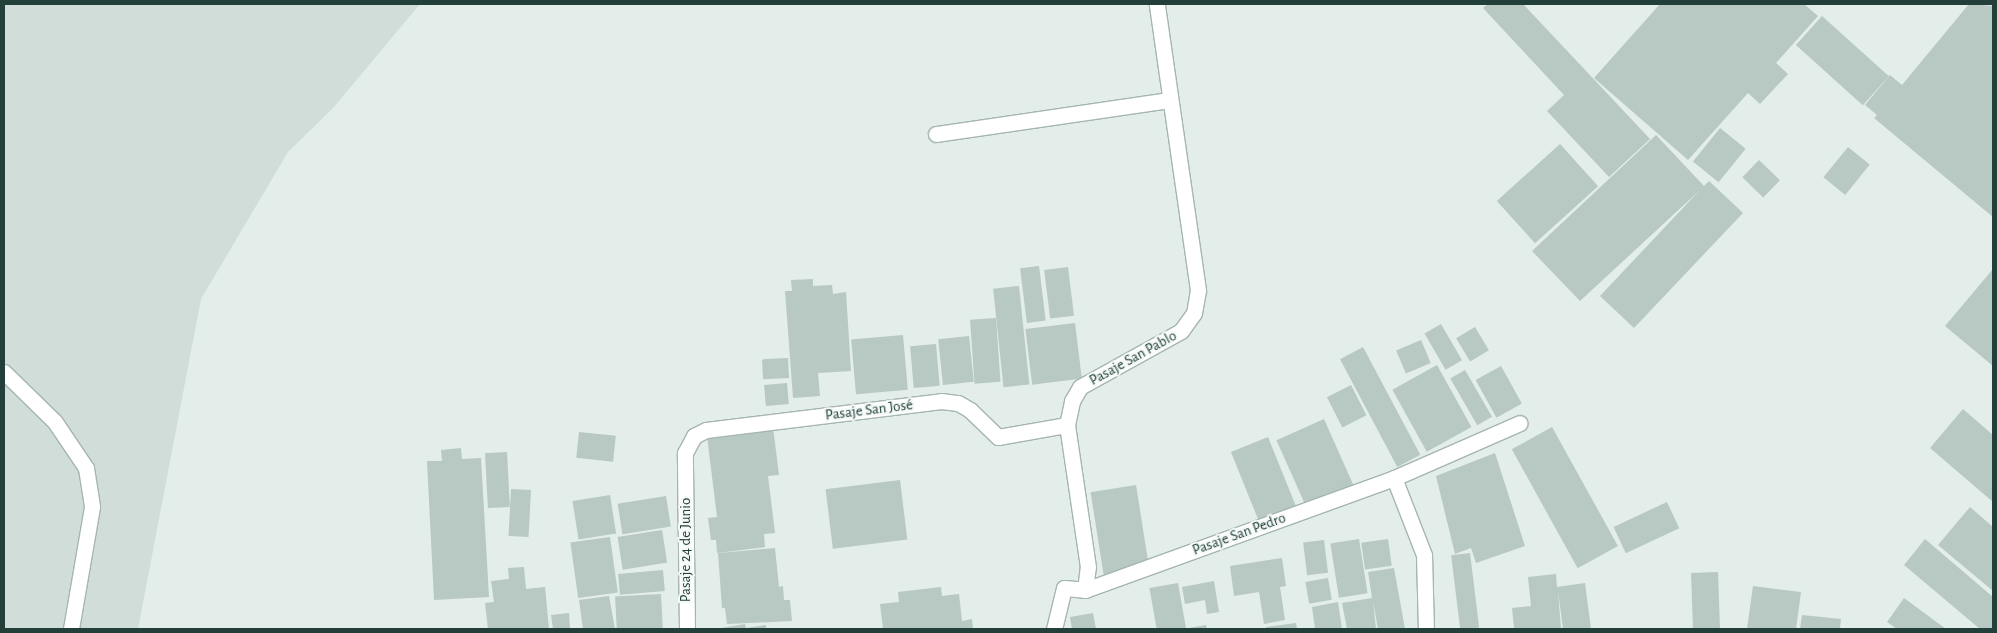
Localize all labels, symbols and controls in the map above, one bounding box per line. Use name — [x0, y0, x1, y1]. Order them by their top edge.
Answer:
street label: Pasaje San Pablo — [1086, 327, 1180, 389]
street label: Pasaje San José — [824, 396, 914, 424]
street label: Pasaje 24 de Junio — [677, 498, 695, 602]
street label: Pasaje San Pedro — [1190, 509, 1288, 559]

